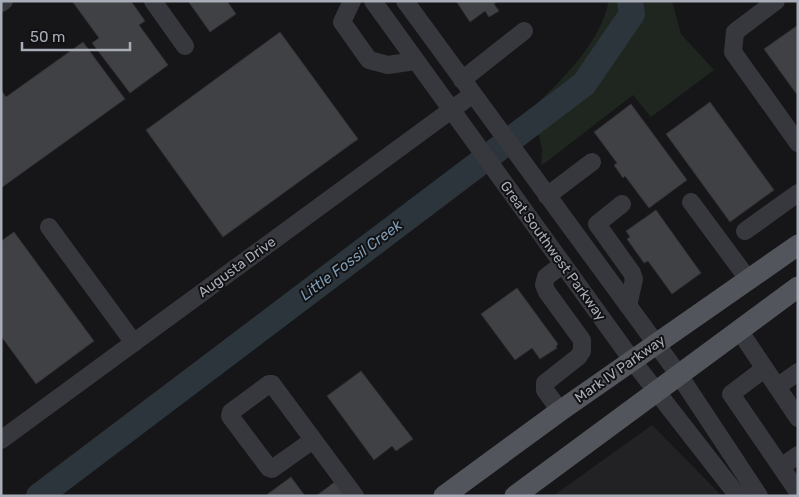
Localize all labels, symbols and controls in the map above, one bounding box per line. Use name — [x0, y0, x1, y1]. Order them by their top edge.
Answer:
scale bar — [22, 20, 130, 52]
text: 50 m — [30, 28, 65, 46]
street label: Great Southwest Parkway — [497, 178, 610, 324]
water label: Little Fossil Creek — [296, 216, 406, 304]
street label: Augusta Drive — [195, 233, 279, 301]
street label: Mark IV Parkway — [572, 331, 669, 406]

